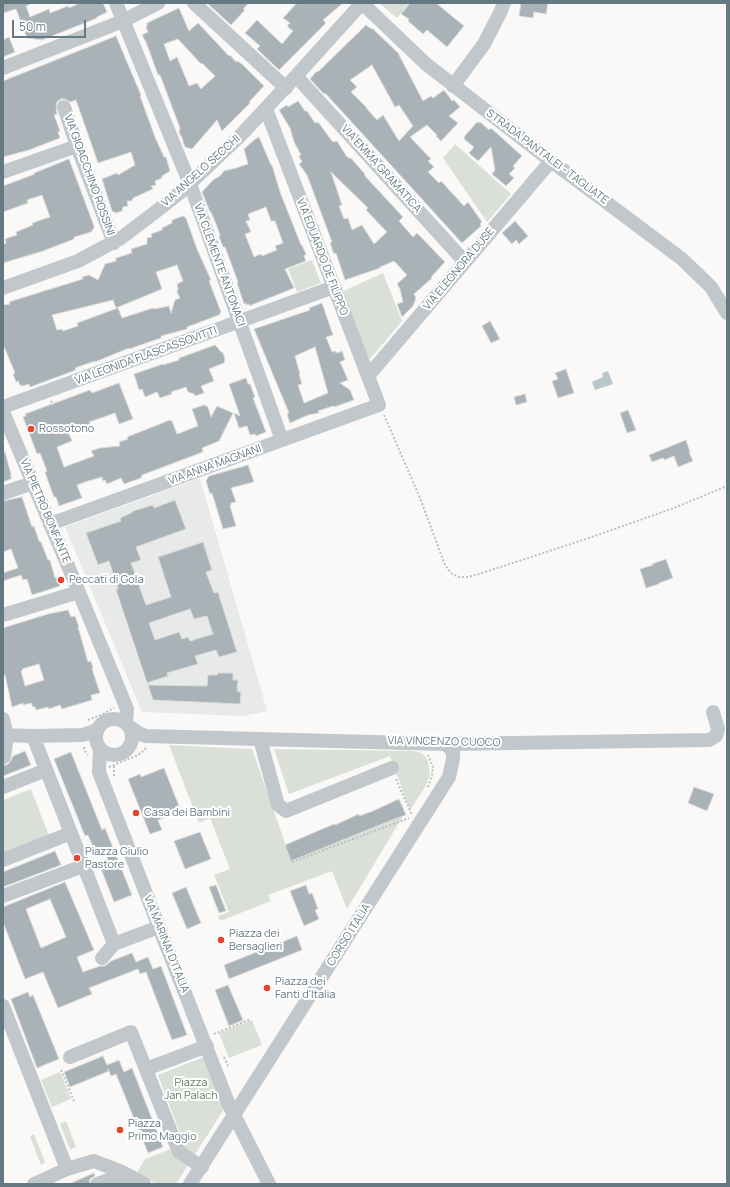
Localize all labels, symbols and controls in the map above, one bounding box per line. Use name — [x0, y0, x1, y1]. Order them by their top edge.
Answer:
scale bar — [14, 12, 88, 38]
text: 50 m — [19, 18, 46, 35]
street label: STRADA PANTALEI - TAGLIATE — [483, 107, 611, 207]
street label: VIA GIOACCHINO ROSSINI — [61, 113, 117, 237]
street label: VIA EMMA GRAMATICA — [338, 122, 424, 216]
street label: VIA ANGELO SECCHI — [159, 132, 243, 210]
street label: VIA EDUARDO DE FILIPPO — [294, 197, 350, 317]
street label: VIA CLEMENTE ANTONACI — [191, 202, 247, 328]
street label: VIA ELEONORA DUSE — [421, 225, 497, 313]
street label: VIA LEONIDA FLASCASSOVITTI — [73, 324, 219, 388]
place label: Rossotono — [39, 422, 94, 436]
marker: Rossotono — [26, 424, 36, 434]
street label: VIA ANNA MAGNANI — [167, 442, 263, 488]
street label: VIA PIETRO BONFANTE — [17, 457, 73, 565]
place label: Peccati di Gola — [69, 573, 144, 587]
marker: Peccati di Gola — [56, 575, 66, 585]
street label: VIA VINCENZO CUOCO — [387, 734, 501, 750]
place label: Casa dei Bambini — [144, 806, 230, 820]
marker: Casa dei Bambini — [131, 808, 141, 818]
place label: Piazza Giulio Pastore — [85, 845, 148, 871]
marker: Piazza Giulio Pastore — [72, 853, 82, 863]
street label: VIA MARINAI D'ITALIA — [140, 893, 192, 995]
street label: CORSO ITALIA — [325, 902, 373, 968]
place label: Piazza dei Bersaglieri — [229, 927, 282, 953]
marker: Piazza dei Bersaglieri — [216, 935, 226, 945]
place label: Piazza dei Fanti d'Italia — [275, 975, 335, 1001]
marker: Piazza dei Fanti d'Italia — [262, 983, 272, 993]
park label: Piazza Jan Palach — [164, 1076, 218, 1102]
place label: Piazza Primo Maggio — [128, 1117, 197, 1143]
marker: Piazza Primo Maggio — [115, 1125, 125, 1135]

